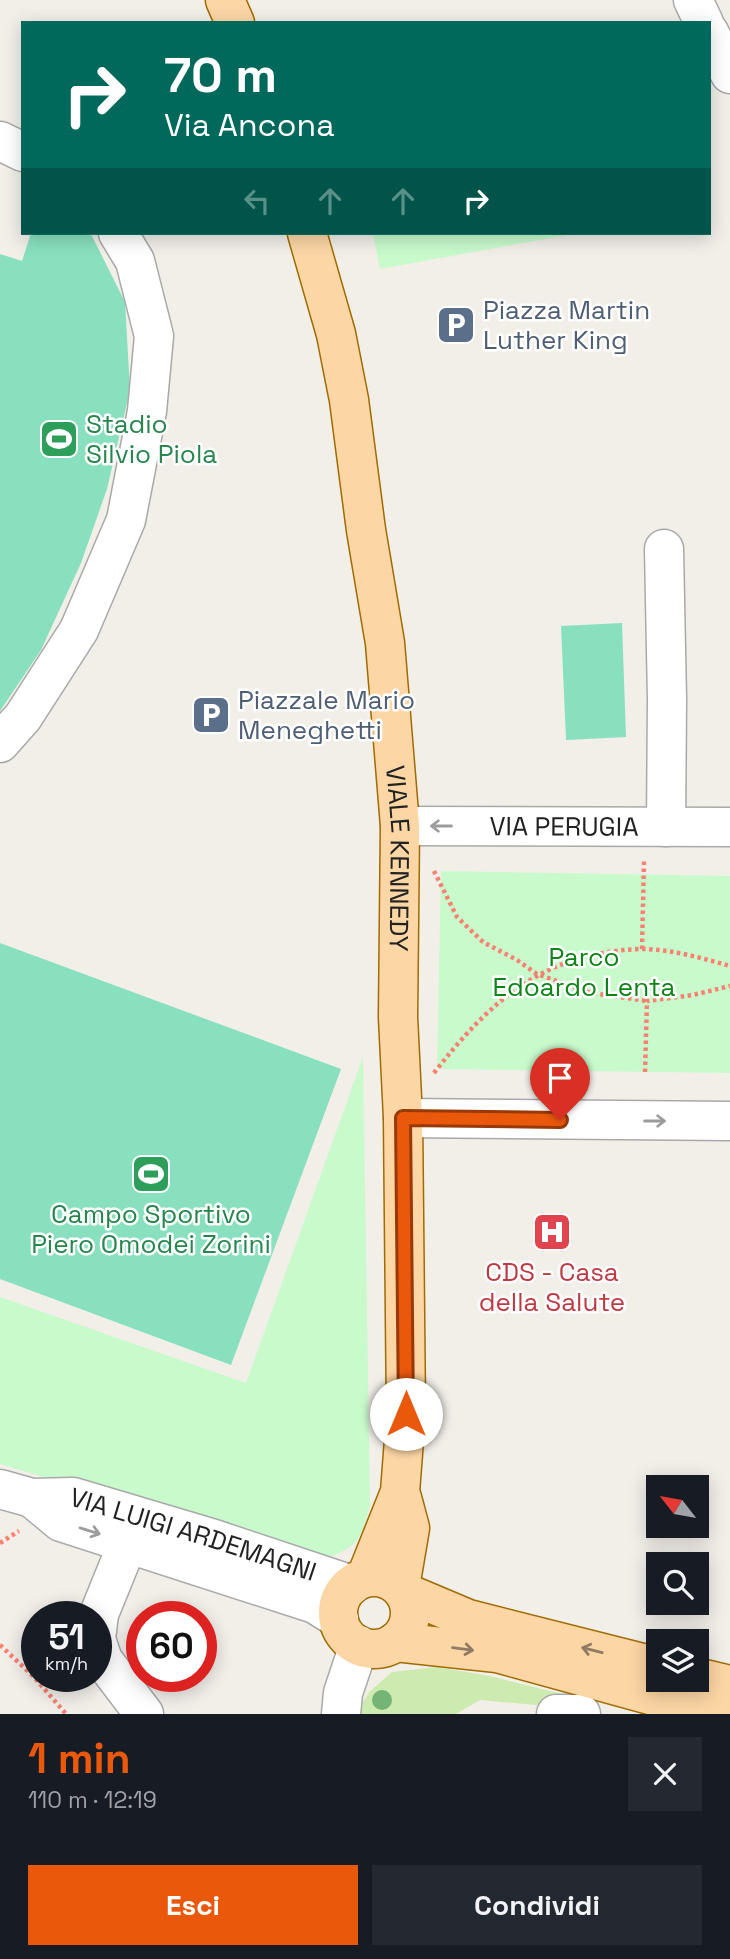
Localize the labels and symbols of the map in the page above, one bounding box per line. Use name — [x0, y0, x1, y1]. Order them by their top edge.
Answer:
place label: Piazza Martin Luther King — [483, 293, 650, 357]
parking icon: Piazza Martin Luther King — [435, 304, 477, 346]
place label: Stadio Silvio Piola — [86, 407, 217, 471]
sports icon: Stadio Silvio Piola — [38, 418, 80, 460]
place label: Piazzale Mario Meneghetti — [238, 683, 415, 747]
parking icon: Piazzale Mario Meneghetti — [190, 694, 232, 736]
street label: VIALE KENNEDY — [378, 764, 417, 952]
street label: VIA PERUGIA — [489, 809, 639, 844]
one-way arrow — [430, 819, 453, 833]
park label: Parco Edoardo Lenta — [492, 940, 676, 1004]
pin — [530, 1048, 590, 1120]
one-way arrow — [643, 1114, 666, 1128]
sports icon: Campo Sportivo Piero Omodei Zorini — [130, 1153, 172, 1195]
place label: Campo Sportivo Piero Omodei Zorini — [31, 1197, 271, 1261]
hospital icon: CDS - Casa della Salute — [531, 1211, 573, 1253]
place label: CDS - Casa della Salute — [479, 1255, 625, 1319]
position arrow — [369, 1377, 443, 1451]
north arrow — [646, 1475, 709, 1538]
street label: VIA LUIGI ARDEMAGNI — [66, 1480, 321, 1589]
one-way arrow — [79, 1526, 101, 1539]
speed limit sign: 60 — [126, 1601, 217, 1692]
one-way arrow — [451, 1643, 474, 1656]
one-way arrow — [581, 1643, 604, 1656]

